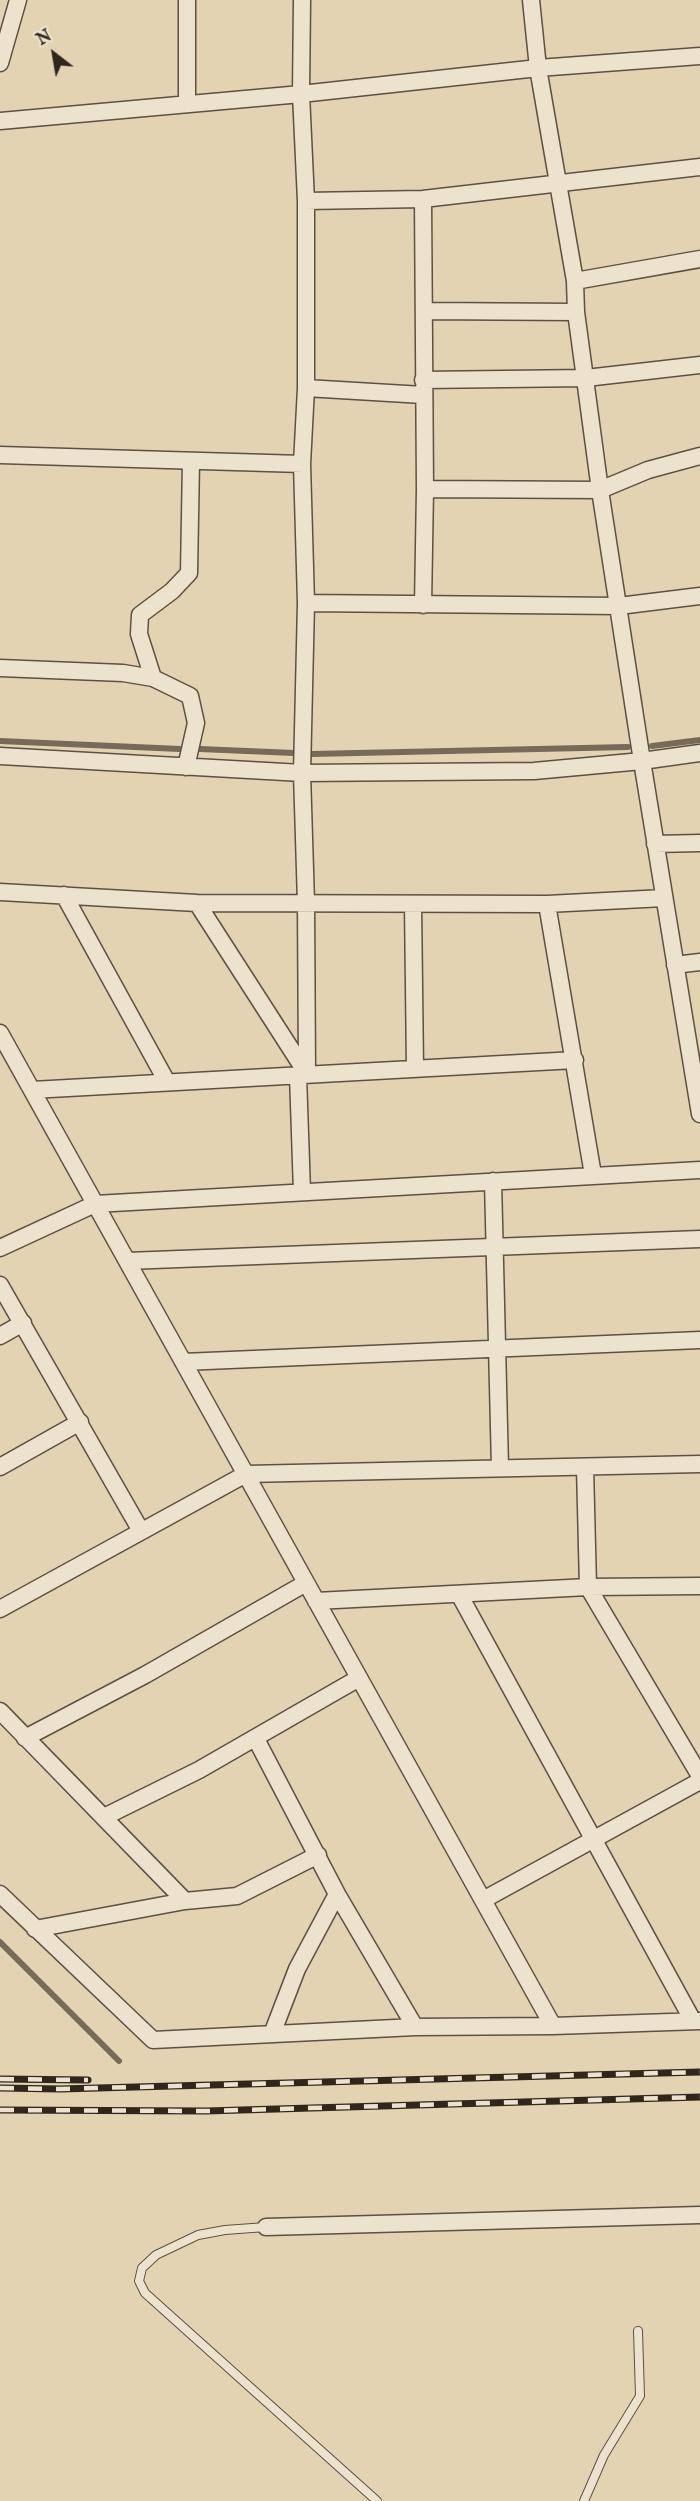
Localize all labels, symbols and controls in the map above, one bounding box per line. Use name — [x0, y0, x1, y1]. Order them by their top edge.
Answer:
north arrow — [24, 24, 84, 84]
text: N — [34, 26, 56, 51]

